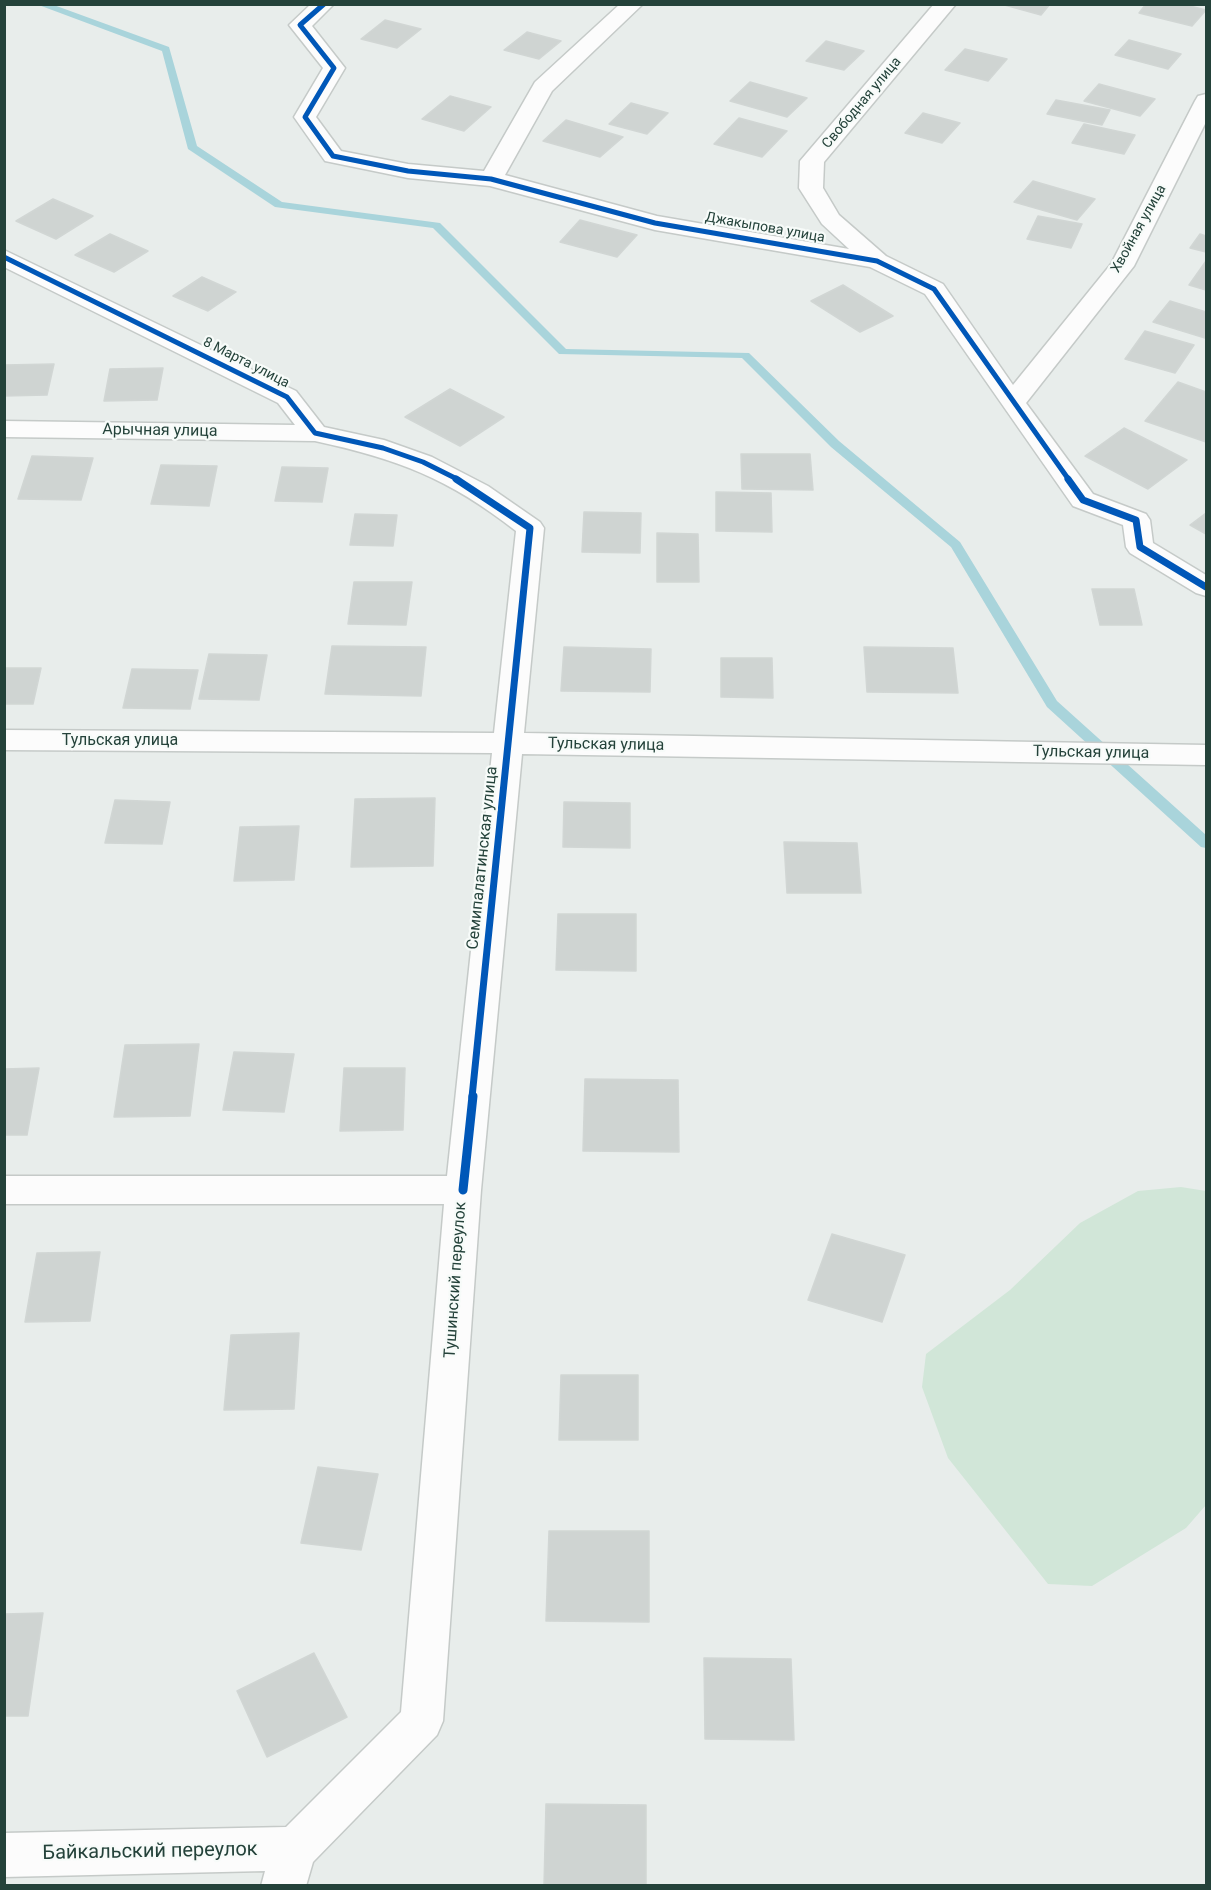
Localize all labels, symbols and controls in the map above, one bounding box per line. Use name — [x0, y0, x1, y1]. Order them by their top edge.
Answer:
street label: Свободная улица — [819, 54, 905, 152]
street label: Хвойная улица — [1108, 182, 1170, 276]
street label: Джакыпова улица — [704, 209, 826, 247]
street label: 8 Марта улица — [200, 334, 292, 392]
street label: Арычная улица — [102, 420, 218, 442]
street label: Тульская улица — [62, 731, 178, 751]
street label: Тульская улица — [548, 734, 664, 756]
street label: Тульская улица — [1033, 742, 1149, 764]
street label: Семипалатинская улица — [464, 765, 502, 951]
street label: Тушинский переулок — [441, 1201, 471, 1359]
street label: Байкальский переулок — [42, 1838, 258, 1866]

